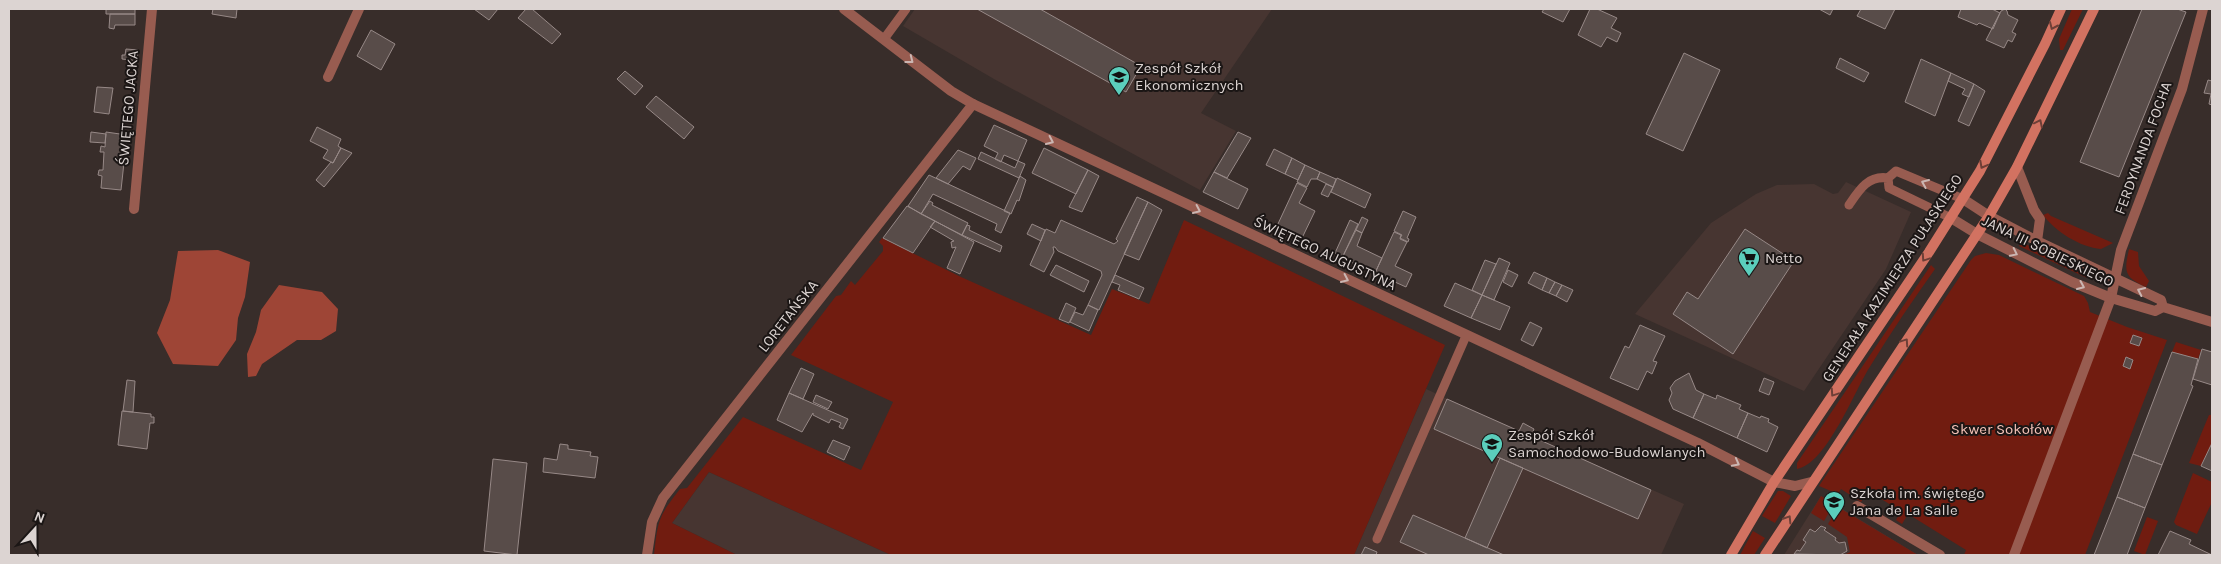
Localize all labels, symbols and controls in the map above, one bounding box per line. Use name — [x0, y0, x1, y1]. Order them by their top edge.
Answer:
one-way arrow — [2048, 21, 2059, 30]
street label: ŚWIĘTEGO JACKA — [114, 49, 142, 166]
one-way arrow — [904, 54, 914, 63]
place label: Zespół Szkół Ekonomicznych — [1135, 59, 1244, 94]
school or university icon: Zespół Szkół Ekonomicznych — [1107, 65, 1131, 96]
street label: FERDYNANDA FOCHA — [2111, 79, 2176, 217]
one-way arrow — [2032, 120, 2042, 129]
one-way arrow — [1045, 134, 1054, 144]
one-way arrow — [1979, 160, 1989, 169]
street label: GENERAŁA KAZIMIERZA PUŁASKIEGO — [1818, 171, 1966, 385]
one-way arrow — [1921, 179, 1929, 189]
one-way arrow — [1192, 204, 1201, 214]
street label: JANA III SOBIESKIEGO — [1979, 211, 2117, 291]
street label: ŚWIĘTEGO AUGUSTYNA — [1251, 212, 1400, 294]
supermarket icon: Netto — [1737, 246, 1761, 277]
one-way arrow — [2009, 247, 2018, 258]
place label: Netto — [1765, 249, 1802, 267]
one-way arrow — [1921, 253, 1931, 262]
one-way arrow — [1339, 273, 1348, 283]
street label: LORETAŃSKA — [754, 276, 822, 356]
one-way arrow — [2076, 280, 2085, 291]
one-way arrow — [2137, 287, 2146, 297]
one-way arrow — [1898, 338, 1908, 347]
one-way arrow — [1831, 388, 1840, 397]
park label: Skwer Sokołów — [1951, 420, 2053, 438]
place label: Zespół Szkół Samochodowo-Budowlanych — [1508, 426, 1706, 461]
school or university icon: Zespół Szkół Samochodowo-Budowlanych — [1480, 432, 1504, 463]
one-way arrow — [1731, 457, 1740, 467]
place label: Szkoła im. świętego Jana de La Salle — [1850, 484, 1985, 519]
school or university icon: Szkoła im. świętego Jana de La Salle — [1822, 490, 1846, 521]
north arrow — [10, 504, 60, 554]
text: N — [32, 508, 47, 527]
one-way arrow — [1782, 515, 1792, 524]

